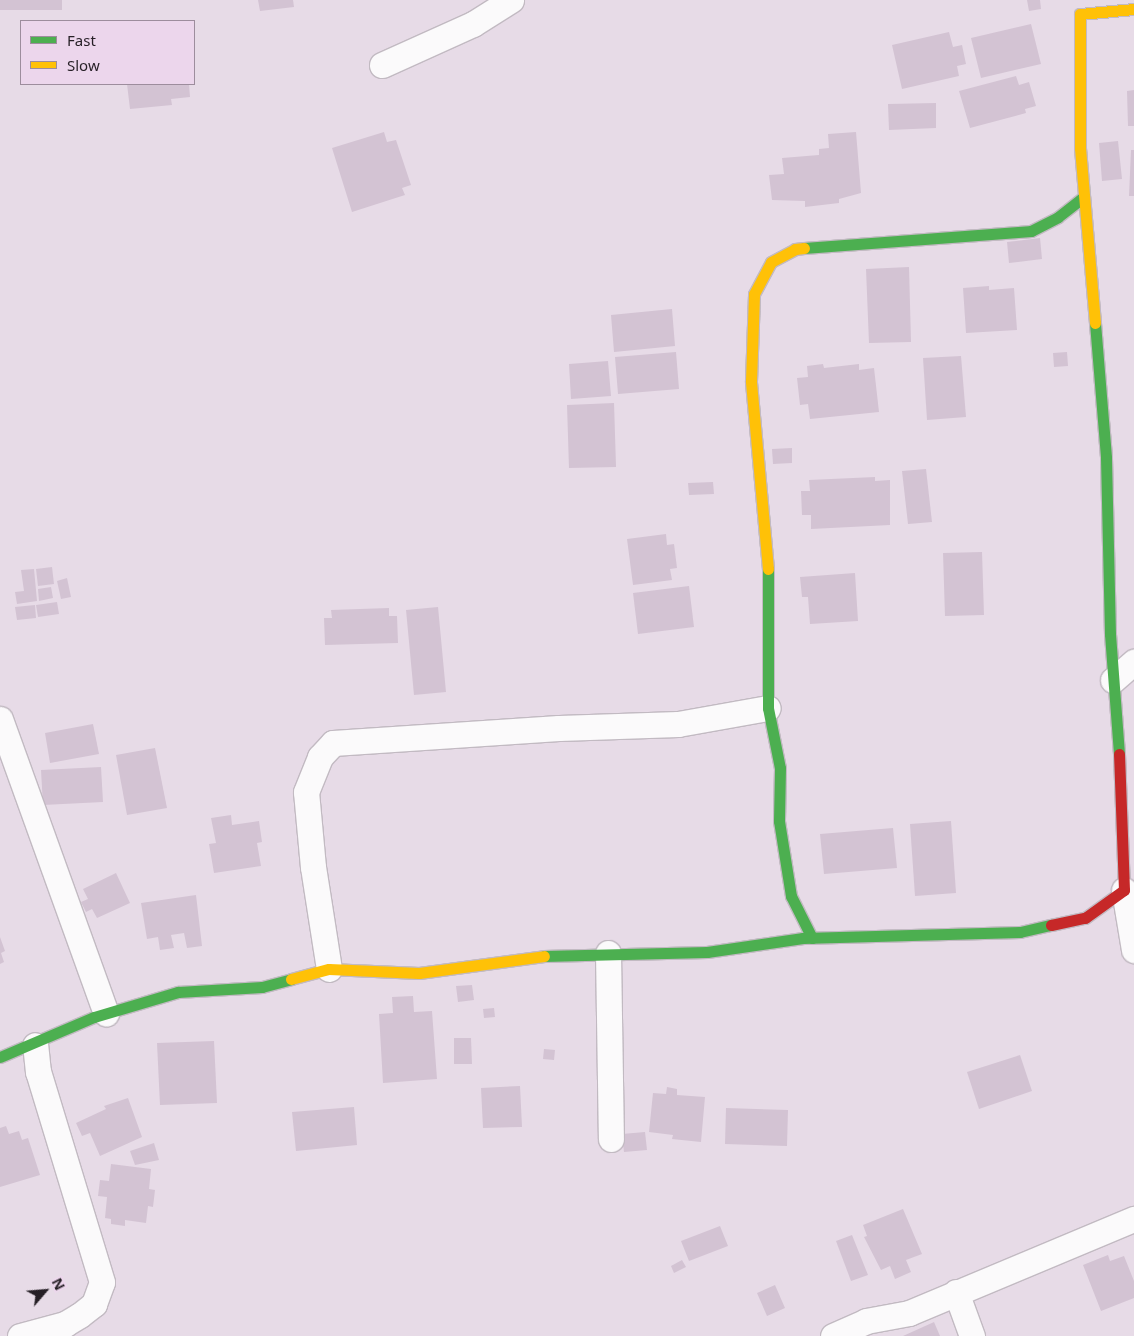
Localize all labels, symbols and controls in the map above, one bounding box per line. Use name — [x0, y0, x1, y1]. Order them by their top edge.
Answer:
legend — [20, 20, 195, 85]
text: Fast — [67, 30, 96, 50]
text: Slow — [67, 55, 100, 75]
north arrow — [20, 1266, 70, 1316]
text: N — [48, 1275, 70, 1293]

